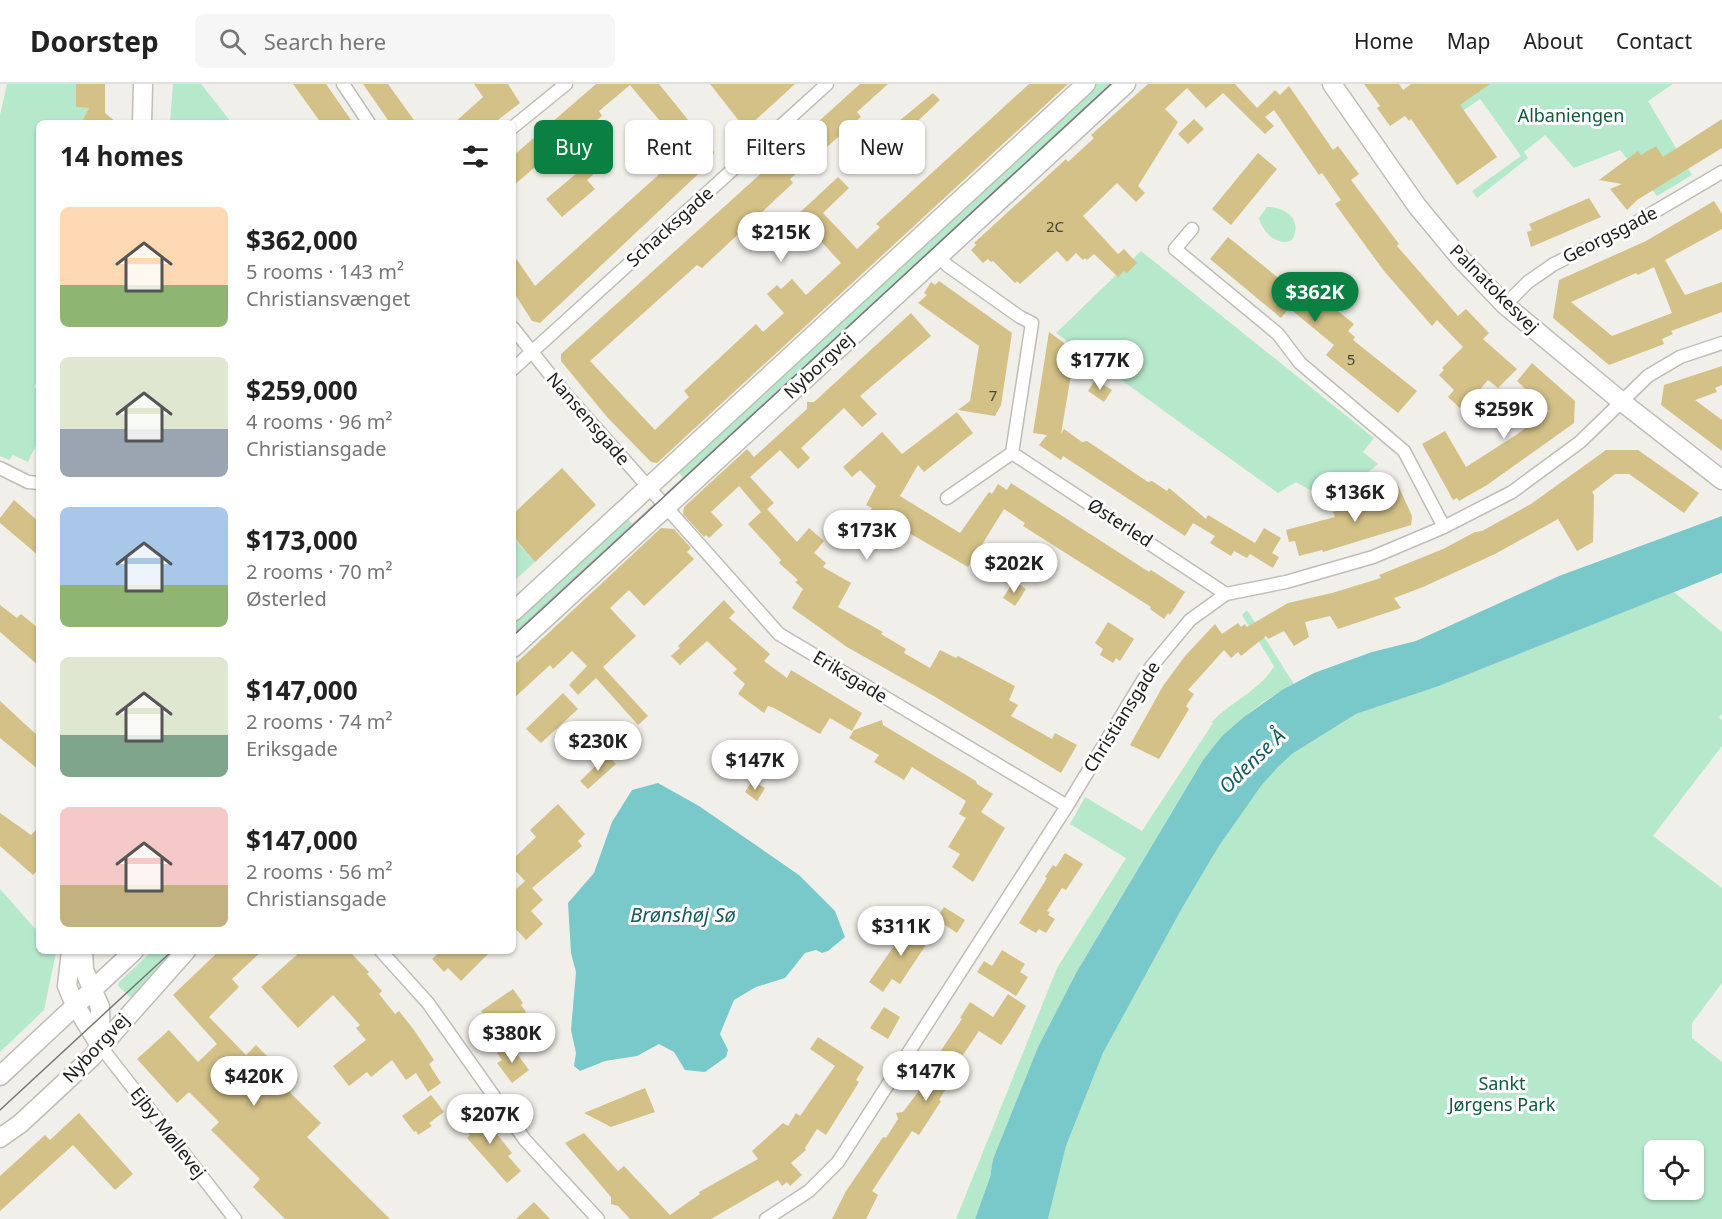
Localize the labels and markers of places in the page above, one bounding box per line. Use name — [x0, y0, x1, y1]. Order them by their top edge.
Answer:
pin: $215K — [739, 212, 823, 263]
pin: $362K — [1273, 272, 1357, 323]
pin: $177K — [1058, 340, 1142, 391]
pin: $259K — [1462, 389, 1546, 440]
pin: $136K — [1313, 472, 1397, 523]
pin: $173K — [825, 510, 909, 561]
pin: $202K — [972, 543, 1056, 594]
pin: $230K — [556, 721, 640, 772]
pin: $147K — [713, 740, 797, 791]
pin: $311K — [859, 906, 943, 957]
pin: $380K — [470, 1013, 554, 1064]
pin: $147K — [884, 1051, 968, 1102]
pin: $420K — [212, 1056, 296, 1107]
pin: $207K — [448, 1094, 532, 1145]

